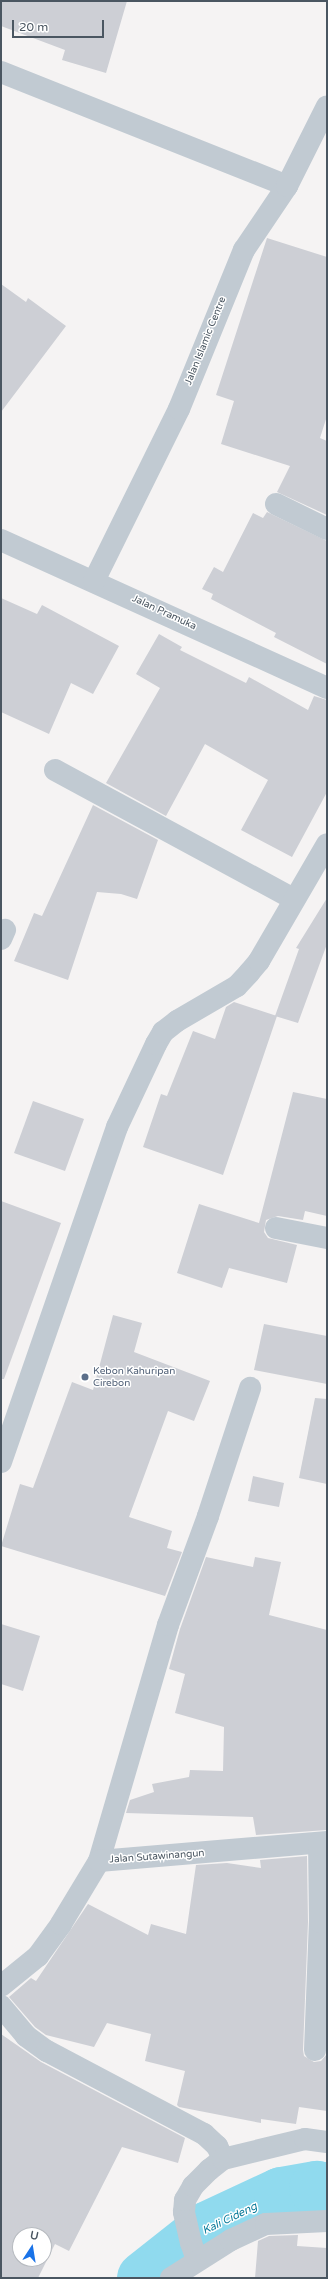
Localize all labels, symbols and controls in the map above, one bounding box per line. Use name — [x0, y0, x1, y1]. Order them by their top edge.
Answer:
scale bar — [14, 12, 106, 38]
text: 20 m — [19, 20, 48, 34]
street label: Jalan Islamic Centre — [183, 295, 229, 387]
street label: Jalan Pramuka — [130, 593, 198, 633]
place label: Kebon Kahuripan Cirebon — [93, 1365, 175, 1388]
marker: Kebon Kahuripan Cirebon — [80, 1372, 90, 1382]
street label: Jalan Sutawinangun — [109, 1848, 205, 1866]
water label: Kali Cideng — [201, 2200, 259, 2238]
north arrow — [12, 2227, 52, 2267]
text: U — [29, 2229, 40, 2243]

